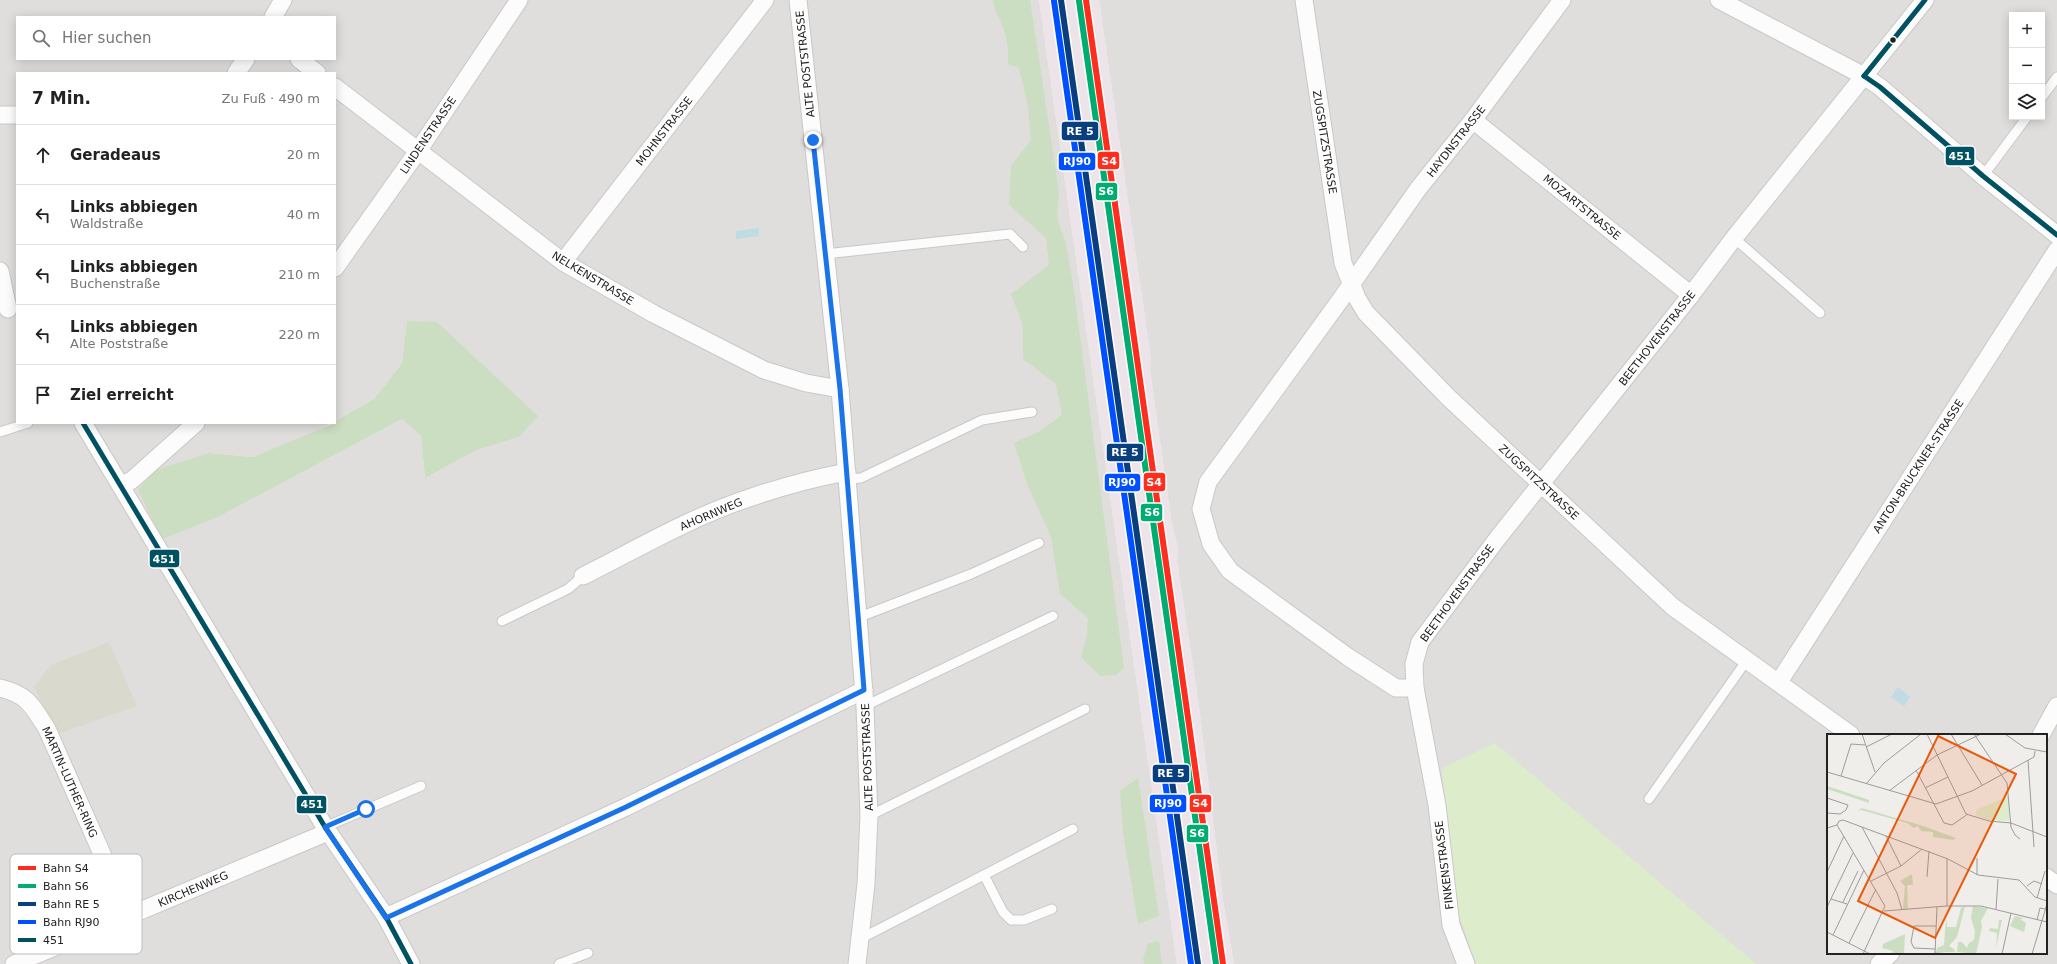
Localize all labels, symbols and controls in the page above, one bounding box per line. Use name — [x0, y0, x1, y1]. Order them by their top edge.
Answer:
street label: ALTE POSTSTRASSE — [793, 10, 818, 118]
map controls — [2009, 12, 2045, 120]
button: + — [2009, 12, 2045, 48]
search box — [16, 16, 336, 60]
icon: search — [30, 27, 52, 49]
text: Hier suchen — [62, 29, 151, 47]
unlabelled marker — [1888, 35, 1898, 45]
button: − — [2009, 48, 2045, 84]
button: layers — [2009, 84, 2045, 120]
text: 7 Min. — [32, 88, 91, 108]
street label: ZUGSPITZSTRASSE — [1310, 89, 1339, 195]
text: Zu Fuß · 490 m — [222, 91, 320, 106]
street label: LINDENSTRASSE — [398, 94, 459, 176]
street label: MOHNSTRASSE — [633, 94, 695, 168]
street label: HAYDNSTRASSE — [1424, 103, 1489, 180]
line badge: RE 5 — [1061, 121, 1099, 141]
text: RE 5 — [1066, 125, 1094, 138]
route end — [804, 131, 822, 149]
icon: ahead — [32, 144, 54, 166]
text: Geradeaus — [70, 146, 161, 164]
line badge: 451 — [1945, 146, 1975, 166]
text: 20 m — [287, 147, 320, 162]
text: 451 — [1949, 150, 1971, 163]
line badge: S4 — [1097, 151, 1120, 170]
line badge: RJ90 — [1058, 152, 1096, 171]
text: RJ90 — [1063, 155, 1091, 168]
text: S4 — [1101, 155, 1117, 168]
street label: MOZARTSTRASSE — [1540, 172, 1623, 243]
line badge: S6 — [1095, 182, 1118, 201]
text: S6 — [1098, 185, 1114, 198]
text: Links abbiegen — [70, 198, 198, 216]
icon: left — [32, 204, 54, 226]
text: 40 m — [287, 207, 320, 222]
text: Waldstraße — [70, 216, 143, 231]
street label: NELKENSTRASSE — [550, 249, 636, 308]
text: Links abbiegen — [70, 258, 198, 276]
icon: left — [32, 264, 54, 286]
text: 210 m — [278, 267, 320, 282]
text: Buchenstraße — [70, 276, 160, 291]
street label: BEETHOVENSTRASSE — [1616, 288, 1699, 388]
text: Links abbiegen — [70, 318, 198, 336]
icon: left — [32, 324, 54, 346]
text: 220 m — [278, 327, 320, 342]
text: Alte Poststraße — [70, 336, 168, 351]
icon: arrive — [32, 384, 54, 406]
text: Ziel erreicht — [70, 386, 174, 404]
street label: ANTON-BRUCKNER-STRASSE — [1870, 397, 1967, 536]
street label: ZUGSPITZSTRASSE — [1496, 442, 1581, 523]
line badge: RE 5 — [1106, 443, 1144, 462]
text: RE 5 — [1111, 446, 1139, 459]
line badge: S4 — [1143, 472, 1166, 492]
line badge: RJ90 — [1104, 473, 1141, 492]
text: RJ90 — [1108, 476, 1136, 489]
text: S4 — [1146, 476, 1162, 489]
street label: AHORNWEG — [678, 495, 744, 533]
line badge: S6 — [1140, 503, 1163, 522]
text: S6 — [1144, 506, 1160, 519]
street label: BEETHOVENSTRASSE — [1418, 542, 1497, 644]
line badge: 451 — [149, 549, 180, 568]
text: 451 — [153, 553, 175, 566]
street label: ALTE POSTSTRASSE — [859, 703, 876, 811]
street label: MARTIN-LUTHER-RING — [39, 725, 100, 840]
inset map — [1827, 734, 2047, 954]
line badge: RE 5 — [1152, 764, 1190, 783]
text: RE 5 — [1157, 767, 1185, 780]
line badge: RJ90 — [1149, 794, 1187, 813]
line badge: S4 — [1189, 794, 1212, 813]
line badge: 451 — [296, 795, 327, 814]
text: RJ90 — [1154, 797, 1182, 810]
text: S4 — [1192, 797, 1208, 810]
text: 451 — [301, 798, 323, 811]
route start — [357, 800, 375, 818]
street label: FINKENSTRASSE — [1433, 820, 1456, 910]
line badge: S6 — [1186, 824, 1209, 843]
text: S6 — [1189, 827, 1205, 840]
legend — [10, 854, 142, 954]
text: Bahn S4 — [43, 862, 89, 875]
street label: KIRCHENWEG — [156, 869, 230, 910]
text: Bahn S6 — [43, 880, 89, 893]
text: Bahn RE 5 — [43, 898, 100, 911]
text: Bahn RJ90 — [43, 916, 100, 929]
text: 451 — [43, 934, 64, 947]

